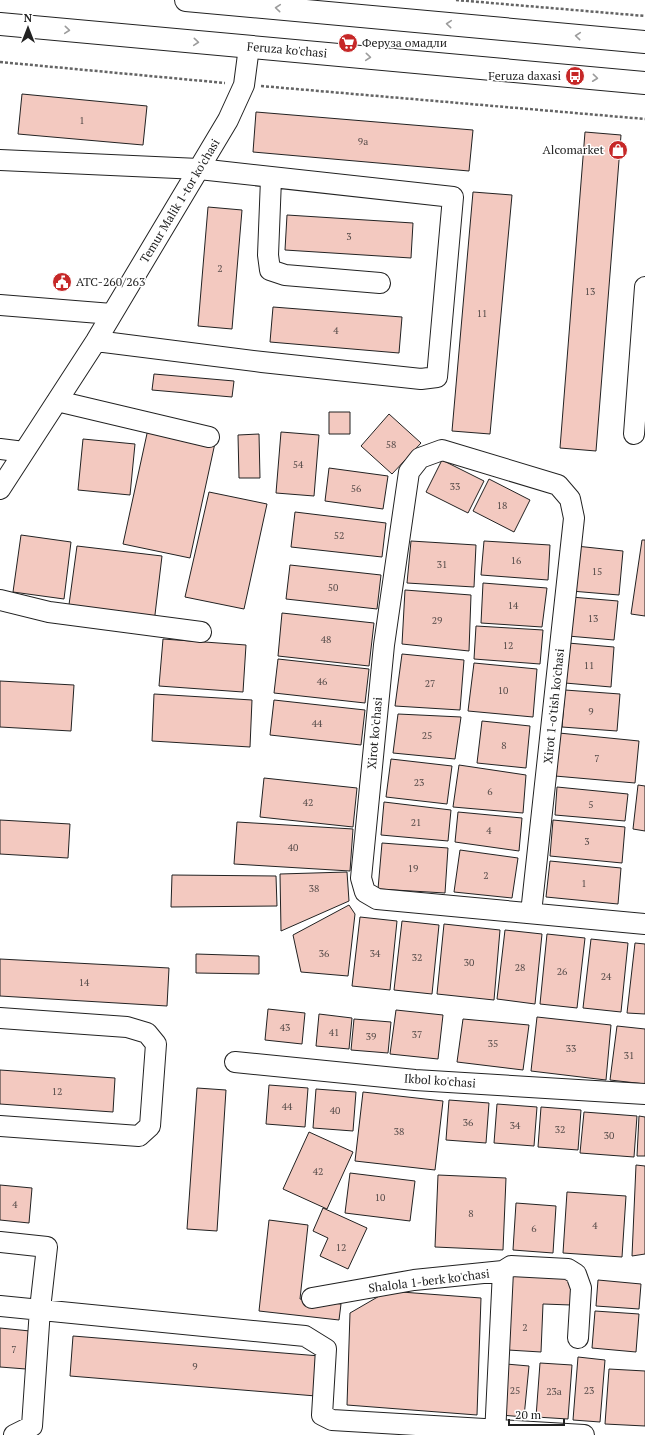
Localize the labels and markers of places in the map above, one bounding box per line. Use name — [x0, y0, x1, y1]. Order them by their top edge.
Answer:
supermarket icon: Феруза омадли — [337, 32, 359, 54]
place label: Феруза омадли — [362, 35, 447, 50]
bus stop icon: Feruza daxasi — [564, 65, 586, 87]
place label: Feruza daxasi — [488, 68, 561, 83]
shop icon: Alcomarket — [607, 139, 629, 161]
place label: Alcomarket — [543, 142, 605, 157]
public building icon: АТС-260/263 — [51, 271, 73, 293]
place label: АТС-260/263 — [76, 274, 145, 289]

